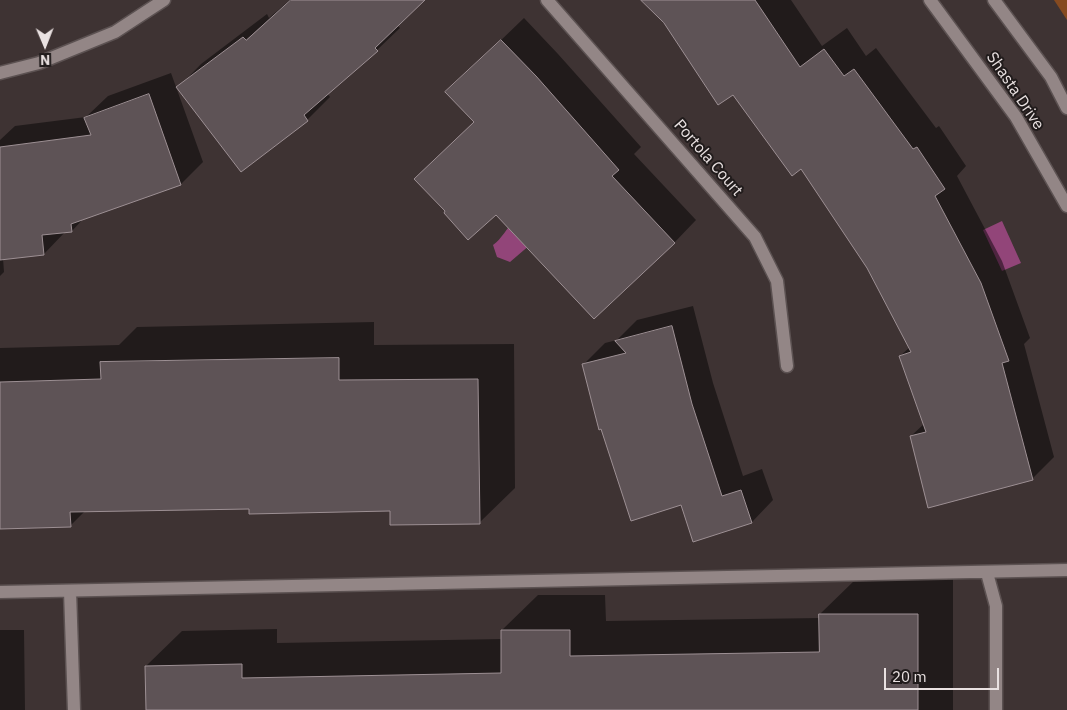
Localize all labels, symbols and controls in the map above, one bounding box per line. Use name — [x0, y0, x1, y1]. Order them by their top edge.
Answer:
north arrow — [20, 20, 70, 70]
street label: Shasta Drive — [982, 48, 1048, 134]
text: N — [40, 51, 50, 69]
street label: Portola Court — [670, 116, 746, 200]
scale bar — [887, 658, 1002, 690]
text: 20 m — [892, 667, 927, 686]

